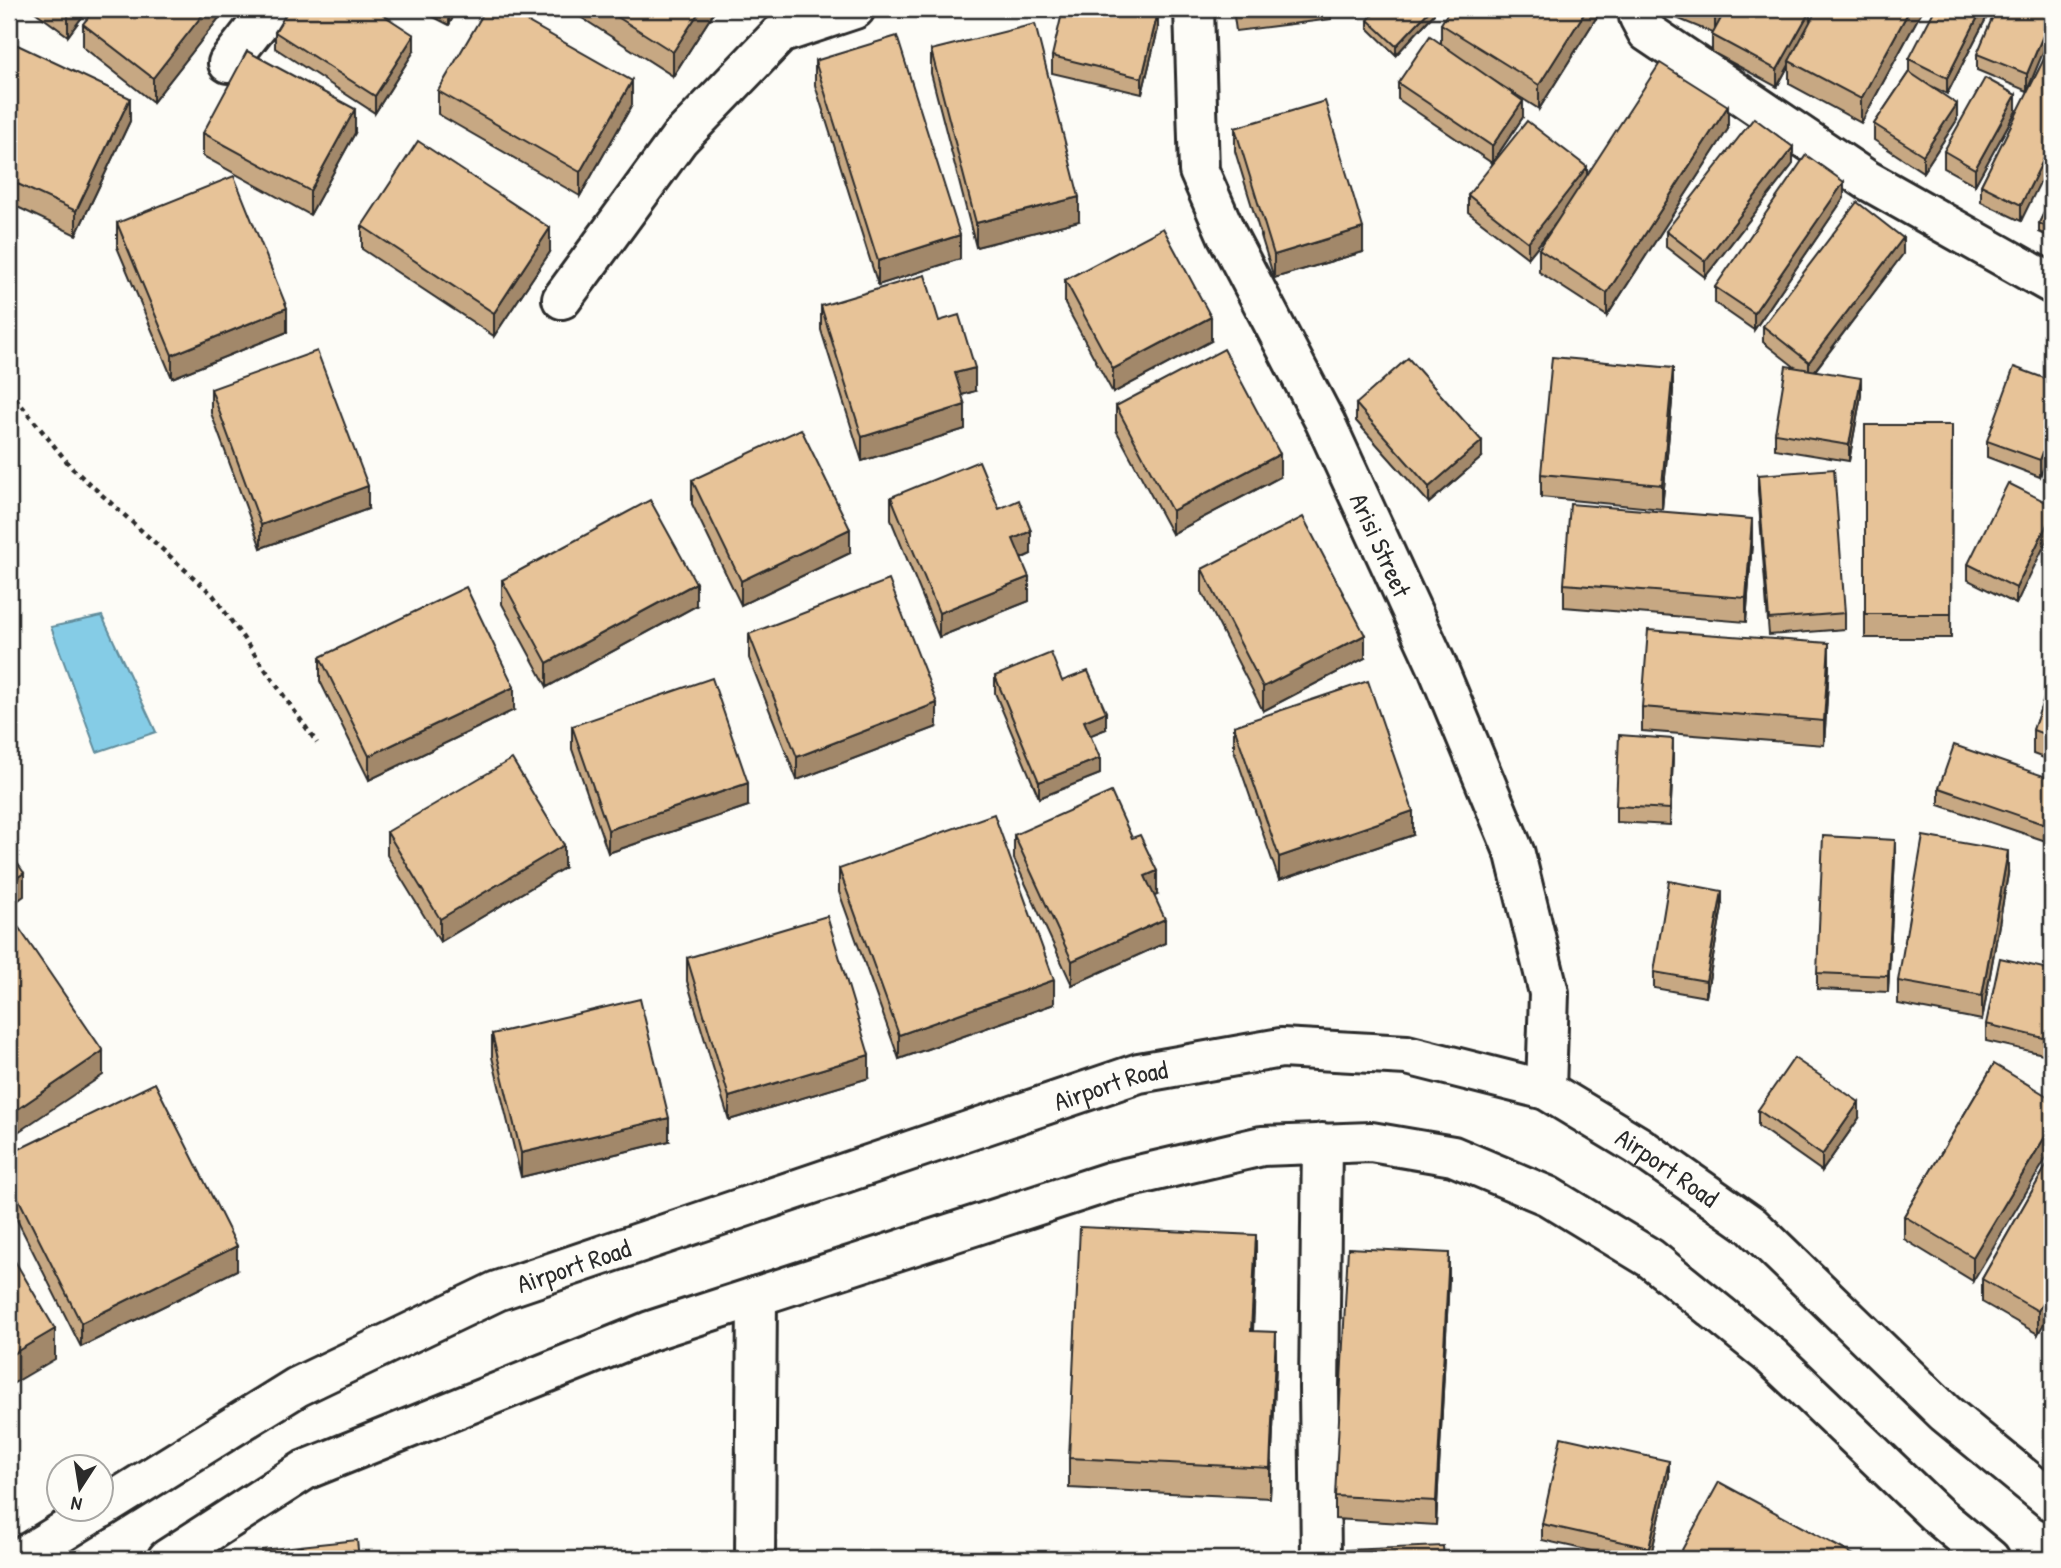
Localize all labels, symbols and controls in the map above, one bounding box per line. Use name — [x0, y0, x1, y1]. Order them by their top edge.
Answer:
street label: Arisi Street — [1342, 487, 1421, 603]
street label: Airport Road — [1049, 1051, 1170, 1118]
street label: Airport Road — [1610, 1119, 1726, 1215]
street label: Airport Road — [512, 1230, 635, 1301]
north arrow — [46, 1452, 116, 1522]
text: N — [69, 1491, 84, 1518]

